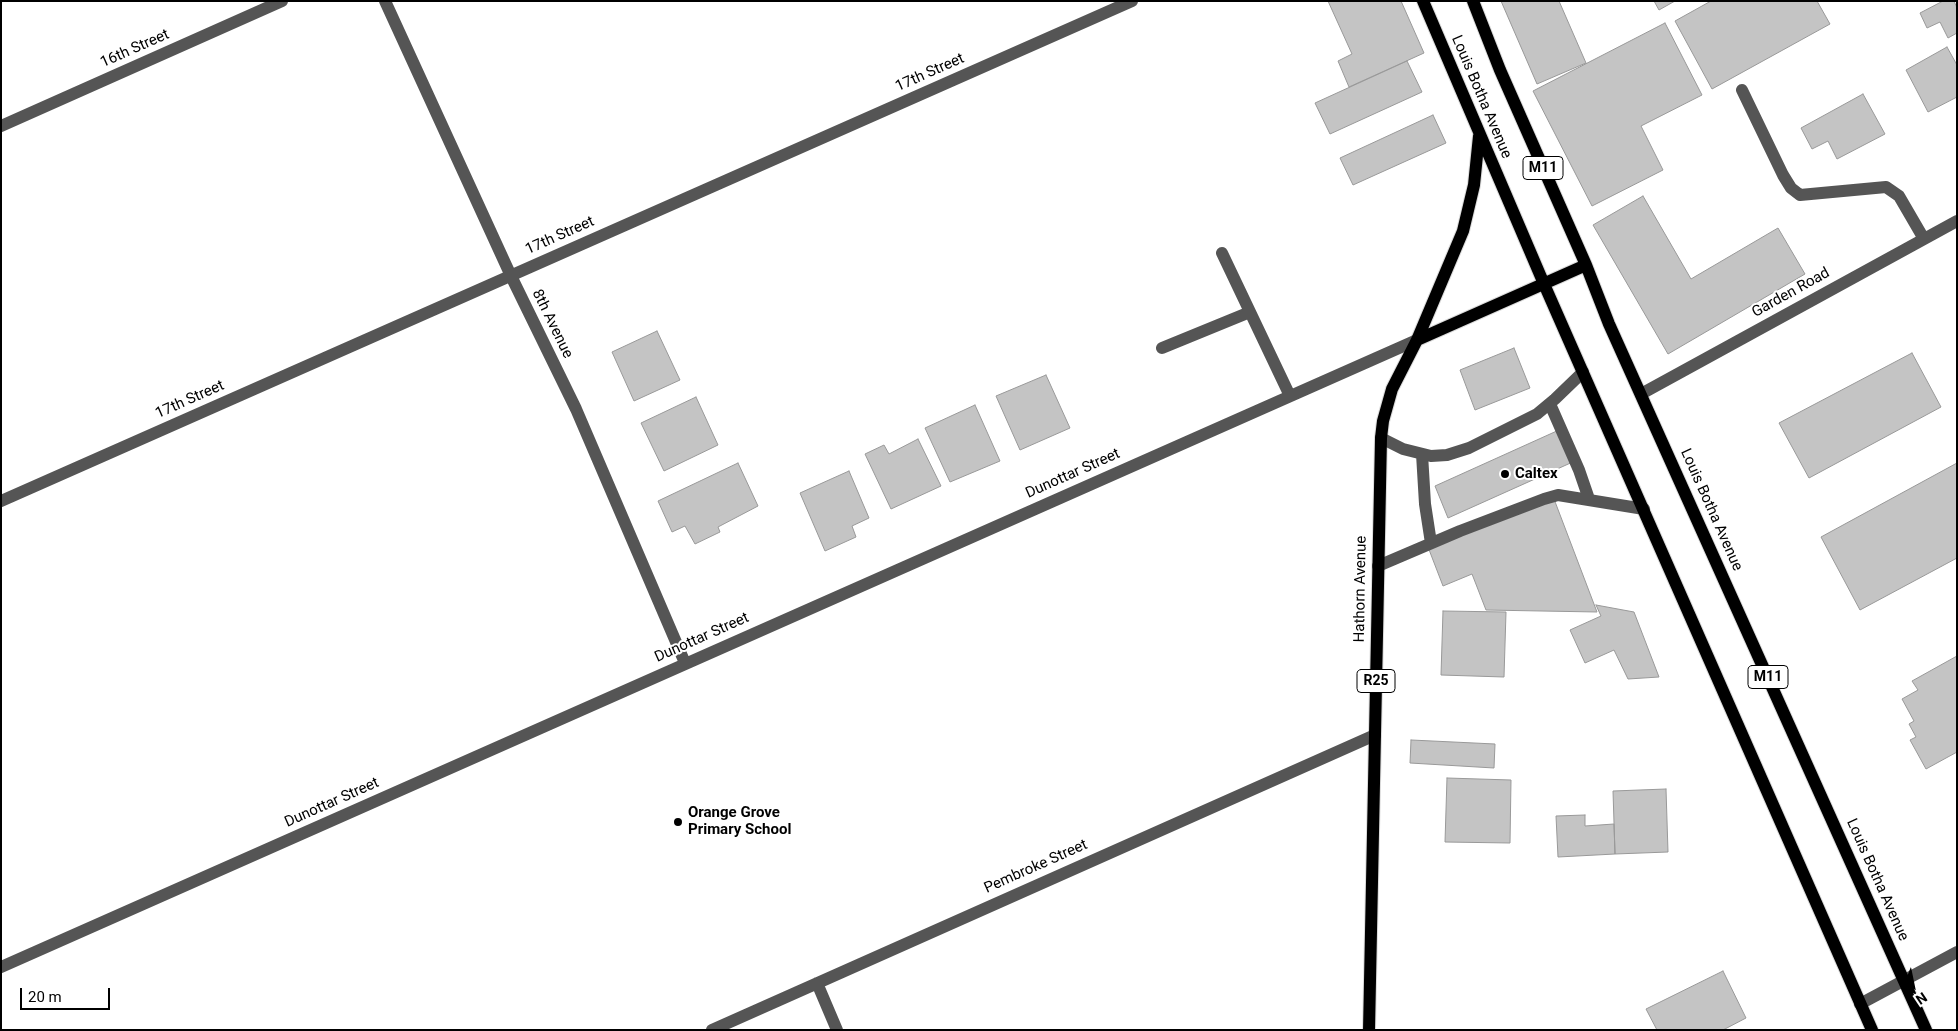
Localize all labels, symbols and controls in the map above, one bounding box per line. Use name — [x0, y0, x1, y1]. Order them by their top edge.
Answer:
street label: 16th Street — [98, 26, 172, 72]
street label: Louis Botha Avenue — [1447, 33, 1515, 161]
street label: 17th Street — [893, 50, 967, 96]
road number: M11 — [1523, 156, 1563, 180]
street label: 17th Street — [523, 213, 597, 259]
street label: Garden Road — [1749, 264, 1833, 322]
street label: 8th Avenue — [528, 287, 576, 361]
street label: 17th Street — [153, 377, 227, 423]
street label: Dunottar Street — [1023, 445, 1123, 503]
street label: Louis Botha Avenue — [1676, 446, 1746, 574]
place label: Caltex — [1515, 465, 1558, 483]
marker: Caltex — [1499, 468, 1511, 480]
street label: Hathorn Avenue — [1351, 535, 1371, 643]
street label: Dunottar Street — [652, 609, 752, 667]
road number: M11 — [1748, 666, 1788, 689]
road number: R25 — [1357, 669, 1395, 692]
street label: Dunottar Street — [282, 774, 382, 832]
place label: Orange Grove Primary School — [688, 804, 791, 839]
marker: Orange Grove Primary School — [672, 816, 684, 828]
street label: Louis Botha Avenue — [1842, 816, 1912, 944]
street label: Pembroke Street — [982, 836, 1090, 898]
north arrow — [1888, 961, 1938, 1011]
scale bar — [22, 978, 112, 1010]
text: 20 m — [28, 988, 62, 1006]
text: N — [1913, 989, 1930, 1008]

